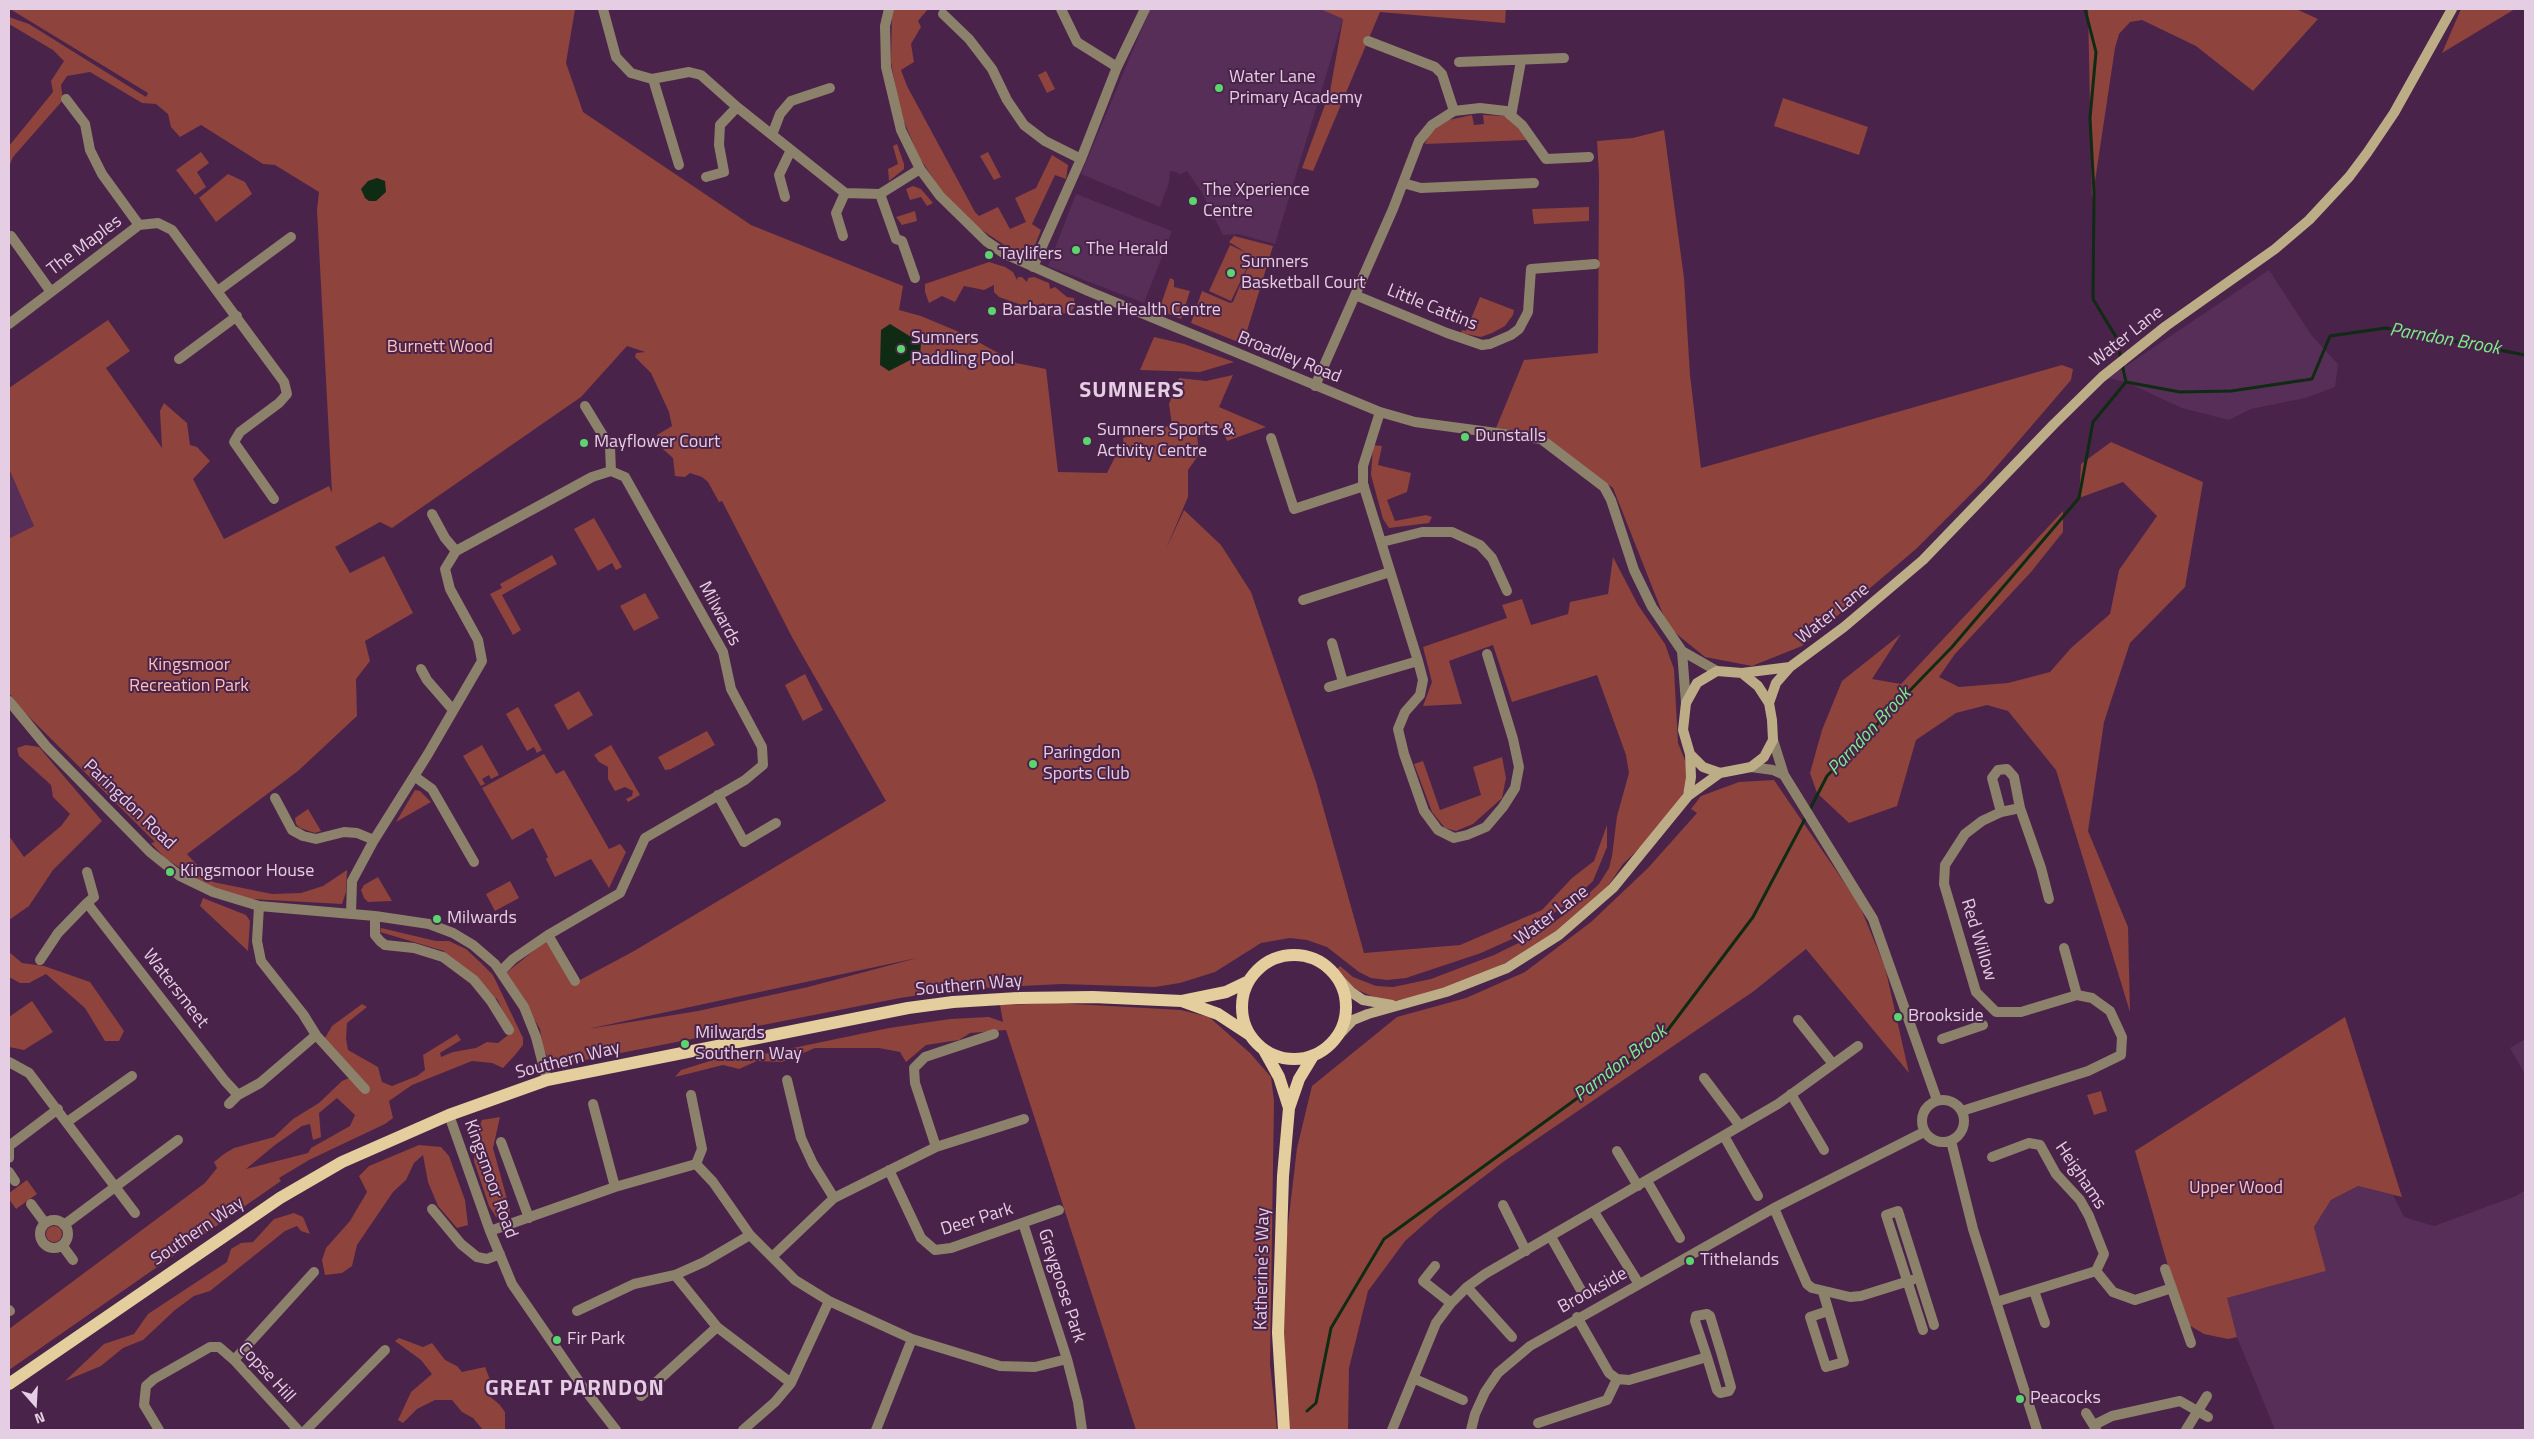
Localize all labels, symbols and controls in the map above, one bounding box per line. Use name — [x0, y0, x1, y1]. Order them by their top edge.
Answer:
place label: Water Lane Primary Academy — [1229, 67, 1363, 110]
marker: Water Lane Primary Academy — [1213, 82, 1225, 94]
place label: The Xperience Centre — [1203, 180, 1310, 222]
marker: The Xperience Centre — [1187, 195, 1199, 207]
street label: The Maples — [44, 211, 126, 281]
place label: The Herald — [1086, 239, 1168, 261]
place label: Taylifers — [999, 244, 1062, 266]
marker: The Herald — [1070, 244, 1082, 256]
marker: Taylifers — [983, 249, 995, 261]
place label: Sumners Basketball Court — [1241, 252, 1365, 294]
marker: Sumners Basketball Court — [1225, 267, 1237, 279]
street label: Little Cattins — [1384, 280, 1480, 336]
place label: Barbara Castle Health Centre — [1002, 300, 1221, 322]
street label: Water Lane — [2086, 302, 2168, 372]
marker: Barbara Castle Health Centre — [986, 305, 998, 317]
water label: Parndon Brook — [2388, 319, 2502, 361]
street label: Broadley Road — [1234, 327, 1344, 389]
place label: Sumners Paddling Pool — [911, 328, 1014, 370]
park label: Burnett Wood — [387, 337, 493, 359]
marker: Sumners Paddling Pool — [895, 343, 907, 355]
district label: SUMNERS — [1078, 379, 1186, 405]
place label: Sumners Sports & Activity Centre — [1097, 420, 1235, 462]
place label: Dunstalls — [1475, 426, 1546, 448]
marker: Dunstalls — [1459, 431, 1471, 443]
place label: Mayflower Court — [594, 432, 720, 454]
marker: Sumners Sports & Activity Centre — [1081, 435, 1093, 447]
marker: Mayflower Court — [578, 437, 590, 449]
street label: Milwards — [693, 578, 745, 650]
street label: Water Lane — [1792, 579, 1874, 649]
park label: Kingsmoor Recreation Park — [129, 655, 249, 698]
water label: Parndon Brook — [1824, 683, 1916, 781]
place label: Paringdon Sports Club — [1043, 743, 1130, 786]
street label: Paringdon Road — [78, 755, 180, 855]
marker: Paringdon Sports Club — [1027, 758, 1039, 770]
place label: Kingsmoor House — [180, 861, 314, 883]
marker: Kingsmoor House — [164, 866, 176, 878]
street label: Water Lane — [1511, 881, 1593, 951]
street label: Red Willow — [1955, 896, 2001, 984]
place label: Milwards — [447, 908, 517, 930]
marker: Milwards — [431, 913, 443, 925]
street label: Watersmeet — [137, 945, 213, 1033]
street label: Southern Way — [915, 971, 1023, 1001]
place label: Brookside — [1908, 1006, 1984, 1028]
marker: Brookside — [1892, 1011, 1904, 1023]
water label: Parndon Brook — [1570, 1021, 1672, 1107]
place label: Milwards Southern Way — [695, 1023, 802, 1066]
street label: Southern Way — [513, 1038, 623, 1084]
marker: Milwards Southern Way — [679, 1038, 691, 1050]
street label: Kingsmoor Road — [459, 1117, 521, 1241]
street label: Heighams — [2050, 1138, 2110, 1214]
park label: Upper Wood — [2189, 1178, 2283, 1200]
street label: Southern Way — [148, 1193, 248, 1271]
street label: Deer Park — [938, 1199, 1016, 1241]
street label: Katherine's Way — [1251, 1208, 1275, 1330]
street label: Greygoose Park — [1032, 1226, 1090, 1346]
place label: Tithelands — [1700, 1250, 1779, 1272]
marker: Tithelands — [1684, 1255, 1696, 1267]
street label: Brookside — [1555, 1263, 1631, 1319]
place label: Fir Park — [567, 1329, 625, 1351]
marker: Fir Park — [551, 1334, 563, 1346]
street label: Copse Hill — [233, 1338, 299, 1408]
district label: GREAT PARNDON — [484, 1377, 666, 1403]
north arrow — [10, 1379, 60, 1429]
place label: Peacocks — [2030, 1388, 2101, 1410]
marker: Peacocks — [2014, 1393, 2026, 1405]
text: N — [32, 1407, 48, 1430]

